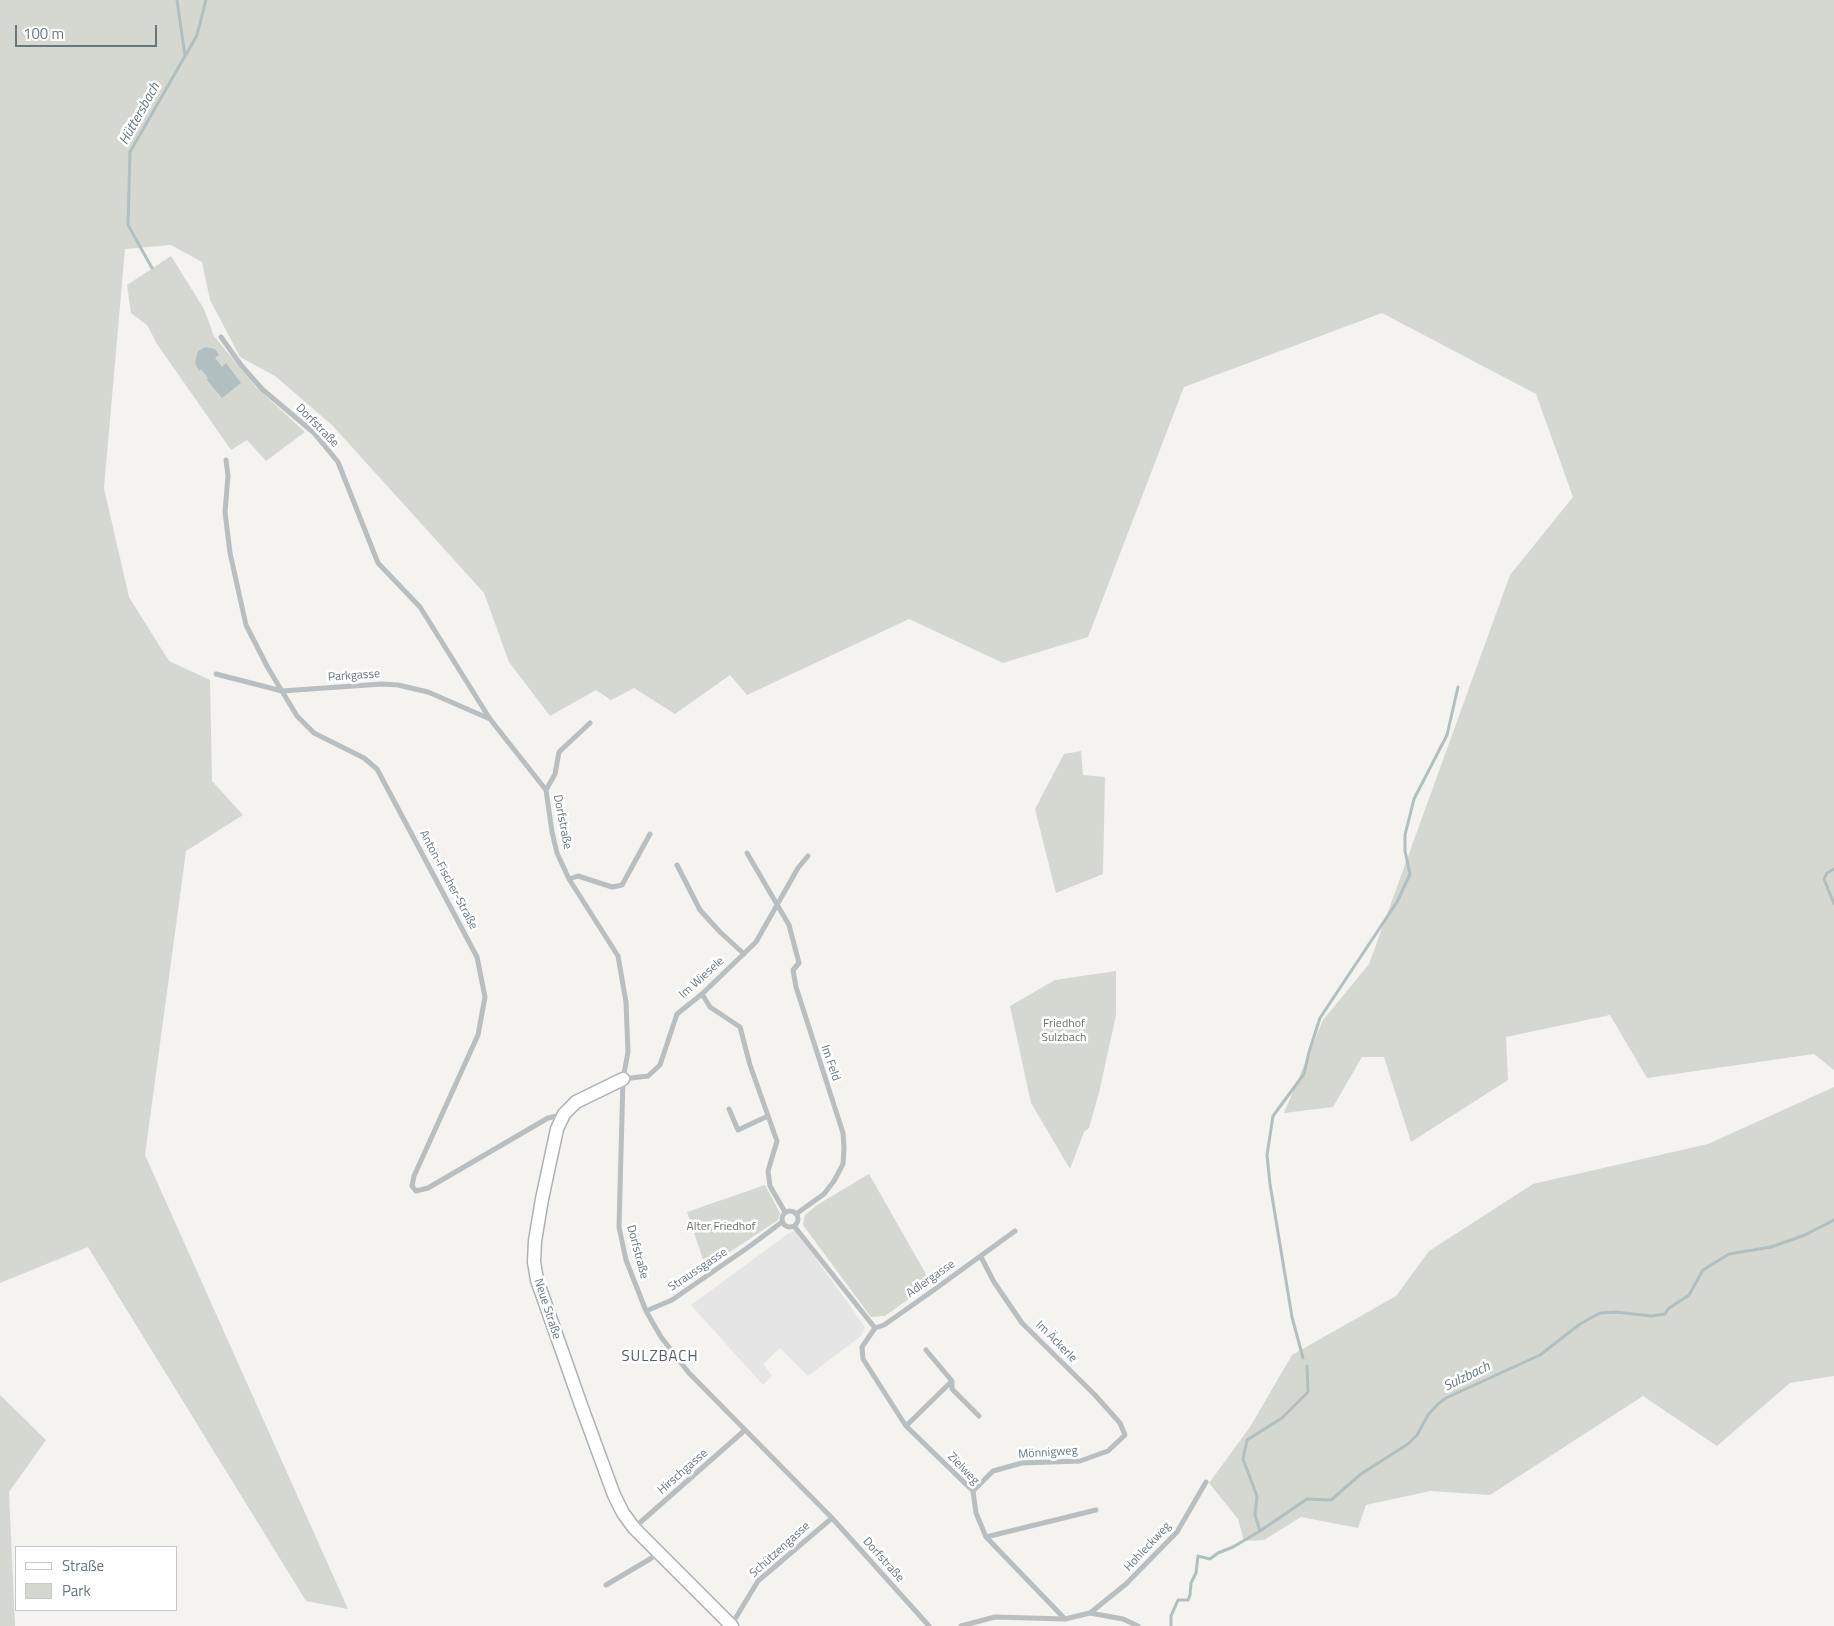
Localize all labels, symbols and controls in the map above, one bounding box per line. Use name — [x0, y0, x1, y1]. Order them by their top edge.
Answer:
scale bar — [18, 15, 160, 47]
text: 100 m — [23, 22, 64, 45]
water label: Hüttersbach — [116, 80, 164, 148]
street label: Dorfstraße — [292, 401, 342, 451]
street label: Parkgasse — [327, 667, 381, 685]
street label: Dorfstraße — [550, 794, 574, 850]
street label: Anton-Fischer-Straße — [416, 828, 480, 932]
street label: Im Wiesele — [677, 954, 727, 1002]
park label: Friedhof Sulzbach — [1041, 1017, 1087, 1045]
street label: Im Feld — [817, 1043, 843, 1083]
park label: Alter Friedhof — [687, 1220, 755, 1234]
street label: Dorfstraße — [623, 1224, 651, 1280]
street label: Straussgasse — [666, 1245, 730, 1295]
street label: Adlergasse — [904, 1257, 958, 1301]
street label: Neue Straße — [530, 1277, 564, 1341]
street label: Im Äckerle — [1032, 1318, 1080, 1366]
district label: SULZBACH — [620, 1348, 700, 1366]
water label: Sulzbach — [1441, 1359, 1493, 1395]
street label: Mönnigweg — [1018, 1444, 1078, 1462]
street label: Hirschgasse — [655, 1446, 711, 1498]
street label: Zielweg — [944, 1450, 982, 1488]
street label: Schützengasse — [747, 1519, 813, 1581]
street label: Hohleckweg — [1122, 1519, 1174, 1575]
street label: Dorfstraße — [859, 1535, 907, 1585]
legend — [15, 1546, 178, 1611]
text: Straße — [62, 1554, 104, 1577]
text: Park — [62, 1579, 91, 1602]

